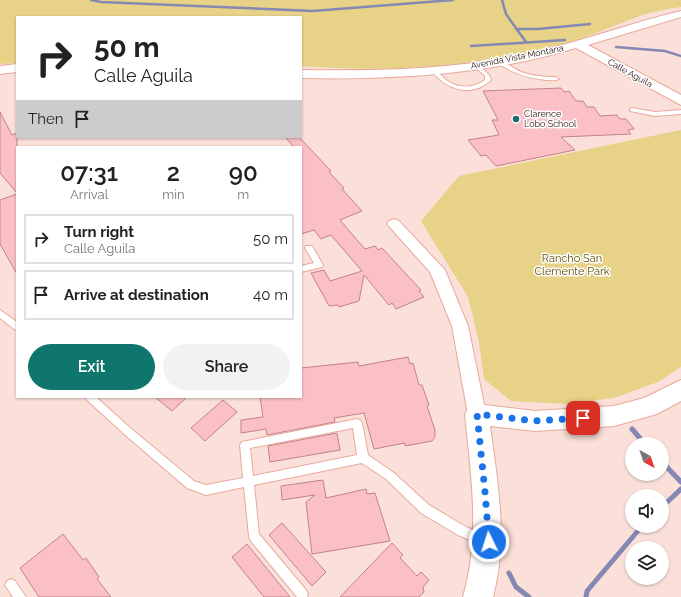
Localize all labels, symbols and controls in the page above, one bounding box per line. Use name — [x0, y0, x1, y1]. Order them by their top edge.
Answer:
text: 50 m — [94, 31, 160, 64]
icon: right — [28, 32, 80, 84]
street label: Avenida Vista Montana — [470, 43, 564, 71]
street label: Calle Aguila — [606, 57, 654, 89]
text: Calle Aguila — [94, 65, 193, 86]
icon: arrive — [71, 108, 93, 130]
place label: Clarence Lobo School — [524, 109, 577, 129]
text: Then — [28, 110, 63, 128]
marker: Clarence Lobo School — [511, 114, 521, 124]
text: 07:31 — [60, 158, 118, 187]
text: 2 — [167, 158, 180, 187]
text: 90 — [229, 158, 258, 187]
text: Arrival — [70, 187, 108, 202]
text: min — [162, 187, 185, 202]
text: m — [237, 187, 249, 202]
text: Turn right — [64, 223, 134, 241]
icon: right — [30, 228, 52, 250]
text: 50 m — [253, 230, 288, 248]
text: Calle Aguila — [64, 241, 135, 256]
park label: Rancho San Clemente Park — [534, 252, 610, 278]
icon: arrive — [30, 284, 52, 306]
text: Arrive at destination — [64, 286, 209, 304]
text: 40 m — [253, 286, 288, 304]
button: Exit — [28, 344, 155, 390]
button: Share — [163, 344, 290, 390]
pin — [566, 401, 600, 435]
icon: arrive — [572, 407, 594, 429]
north arrow — [625, 437, 669, 481]
map controls — [625, 437, 669, 585]
button: sound — [625, 489, 669, 533]
position arrow — [468, 521, 510, 563]
button: layers — [625, 541, 669, 585]

